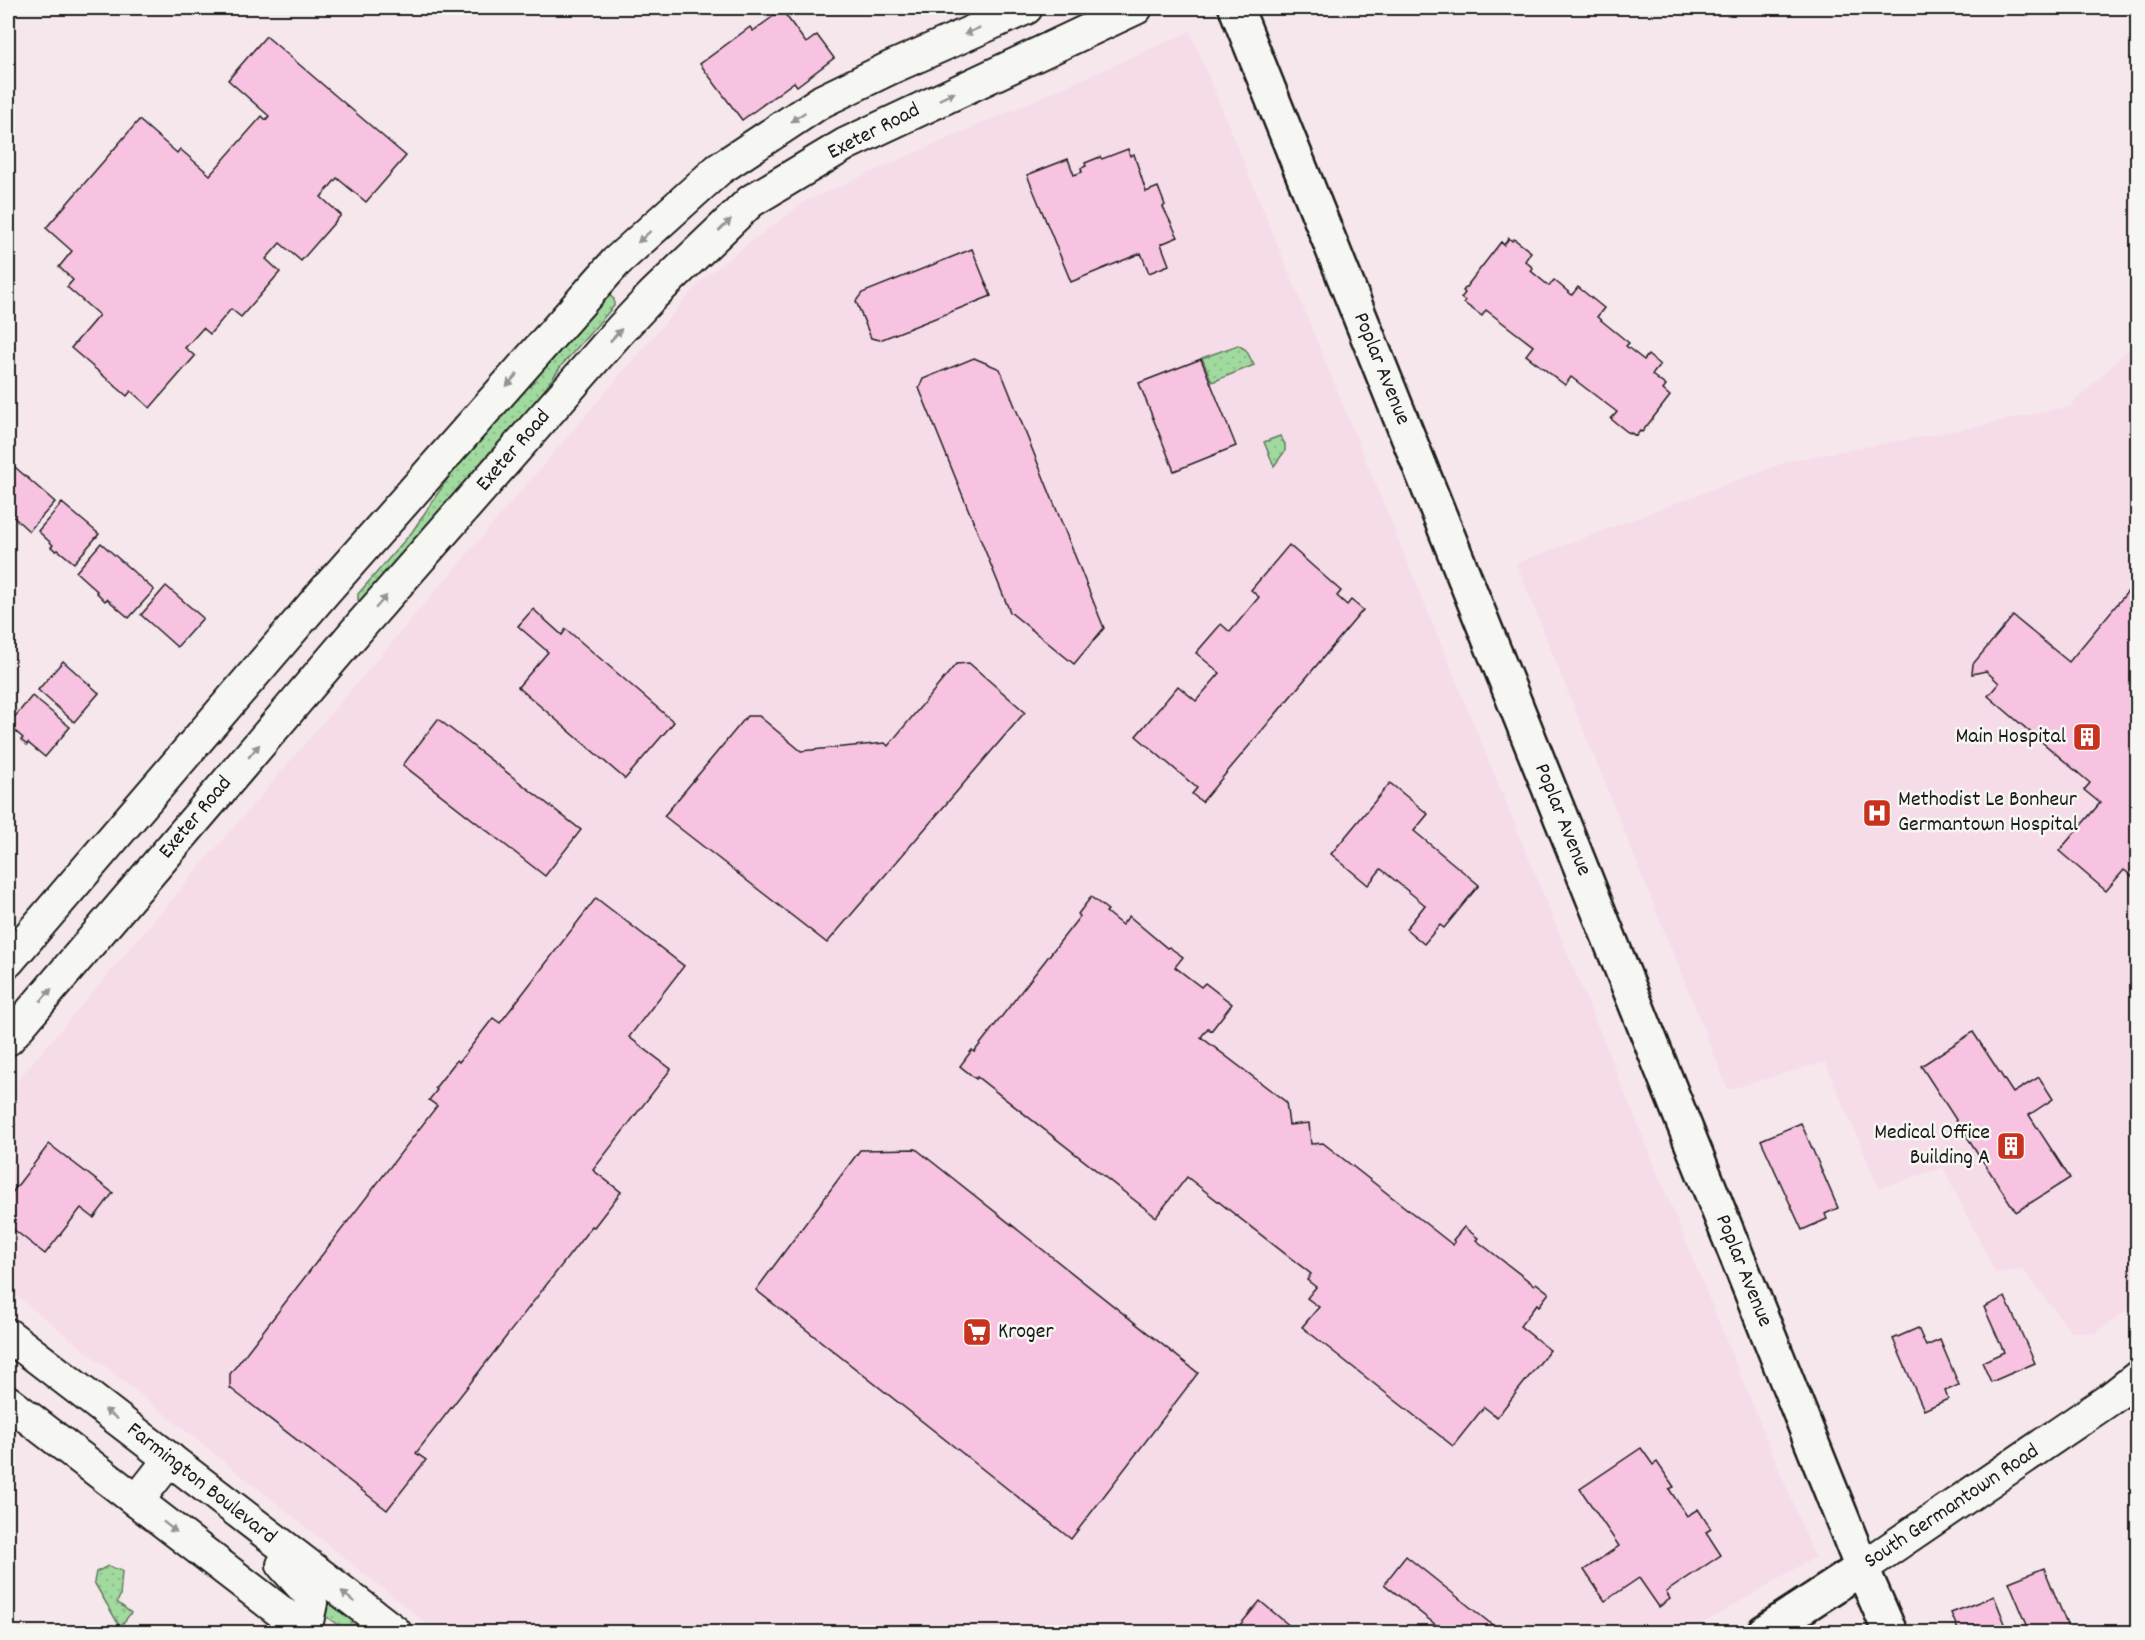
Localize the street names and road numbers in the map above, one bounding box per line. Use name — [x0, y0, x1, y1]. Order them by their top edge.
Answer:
street label: Exeter Road — [822, 95, 926, 169]
street label: Poplar Avenue — [1344, 308, 1418, 430]
street label: Exeter Road — [470, 403, 558, 499]
street label: Poplar Avenue — [1525, 759, 1599, 881]
street label: Exeter Road — [152, 770, 240, 866]
street label: Poplar Avenue — [1706, 1210, 1780, 1332]
street label: Farmington Boulevard — [119, 1415, 283, 1553]
street label: South Germantown Road — [1858, 1437, 2046, 1577]

